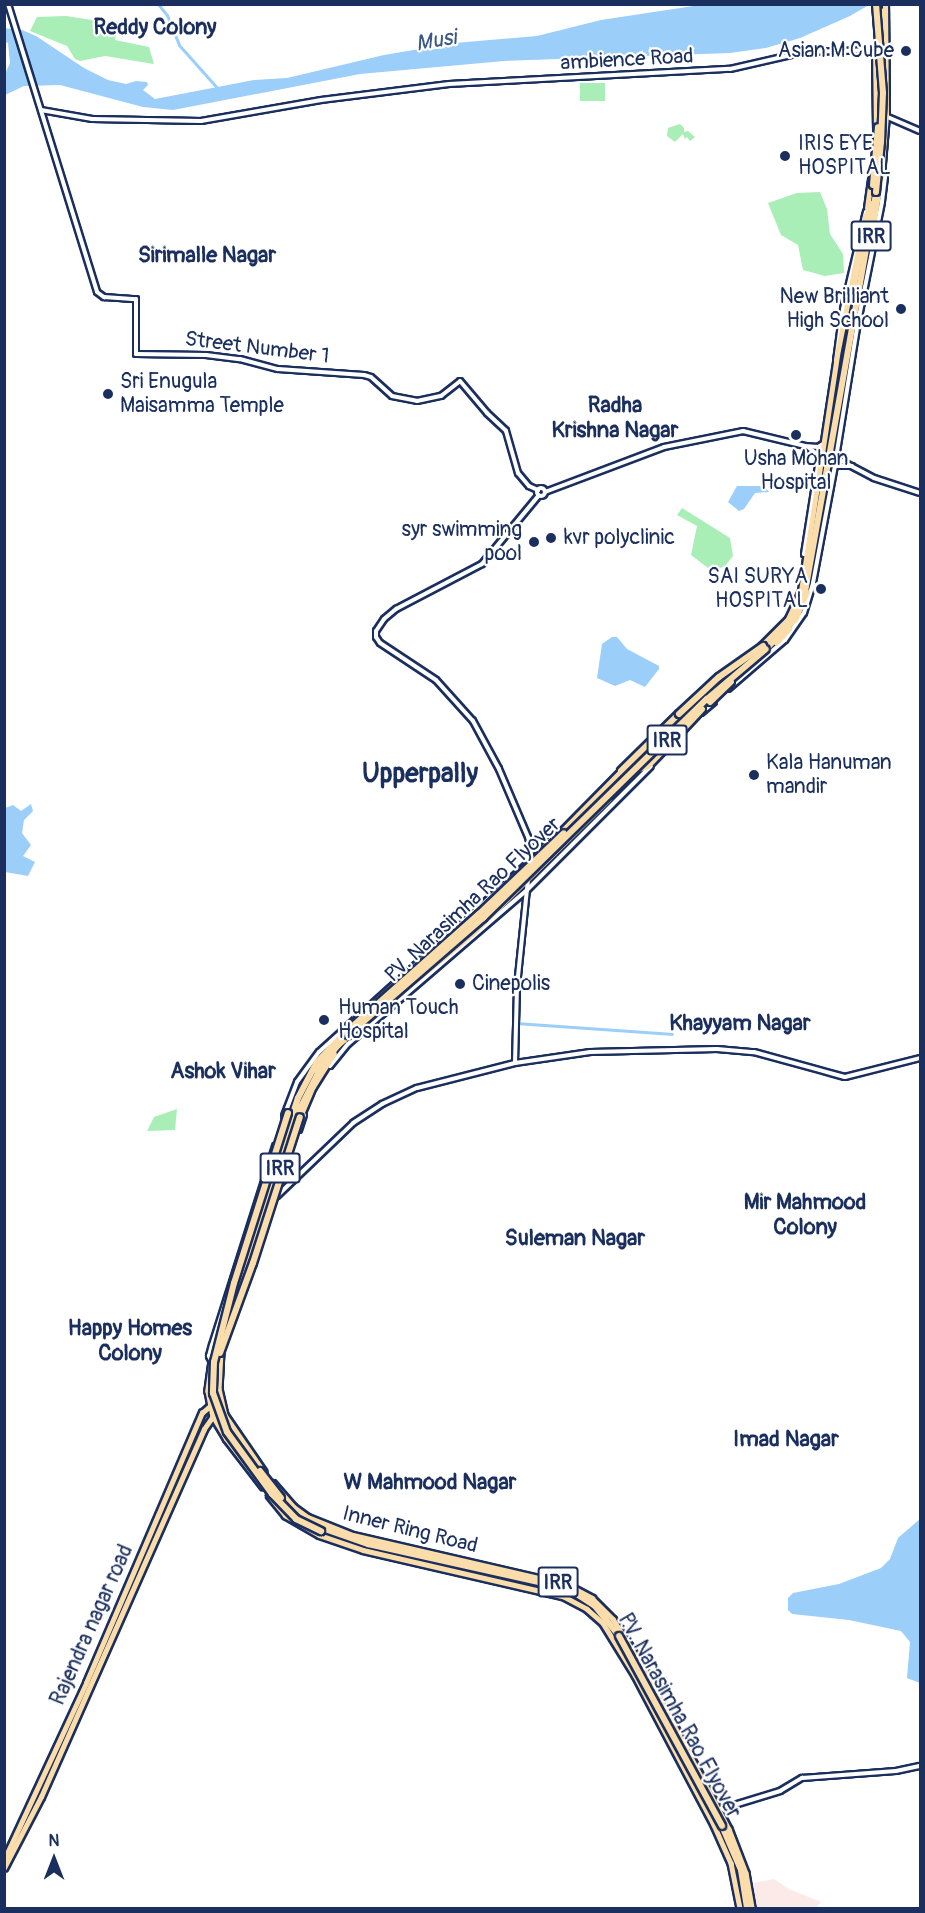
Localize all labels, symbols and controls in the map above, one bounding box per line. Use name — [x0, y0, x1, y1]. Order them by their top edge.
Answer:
district label: Reddy Colony — [94, 15, 216, 41]
water label: Musi — [414, 24, 458, 58]
place label: Asian M Cube — [778, 38, 894, 64]
street label: ambience Road — [560, 44, 694, 76]
marker: Asian M Cube — [899, 44, 913, 58]
place label: IRIS EYE HOSPITAL — [798, 131, 891, 181]
marker: IRIS EYE HOSPITAL — [776, 147, 794, 165]
road number: IRR — [850, 219, 892, 253]
district label: Sirimalle Nagar — [138, 243, 276, 269]
place label: New Brilliant High School — [780, 284, 889, 334]
marker: New Brilliant High School — [894, 302, 908, 316]
street label: Street Number 1 — [183, 327, 331, 369]
place label: Sri Enugula Maisamma Temple — [120, 369, 284, 419]
marker: Sri Enugula Maisamma Temple — [101, 387, 115, 401]
district label: Radha Krishna Nagar — [552, 392, 678, 444]
marker: Usha Mohan Hospital — [787, 426, 805, 444]
place label: Usha Mohan Hospital — [744, 446, 848, 496]
place label: syr swimming pool — [402, 517, 522, 567]
place label: kvr polyclinic — [564, 525, 675, 551]
marker: kvr polyclinic — [542, 529, 560, 547]
marker: syr swimming pool — [527, 535, 541, 549]
place label: SAI SURYA HOSPITAL — [708, 564, 808, 614]
marker: SAI SURYA HOSPITAL — [812, 580, 830, 598]
road number: IRR — [646, 723, 688, 757]
place label: Kala Hanuman mandir — [766, 750, 892, 800]
district label: Upperpally — [362, 758, 478, 790]
marker: Kala Hanuman mandir — [747, 768, 761, 782]
street label: P.V. Narasimha Rao Flyover — [380, 812, 566, 988]
place label: Cinepolis — [472, 971, 550, 997]
marker: Cinepolis — [453, 977, 467, 991]
place label: Human Touch Hospital — [338, 995, 459, 1045]
marker: Human Touch Hospital — [315, 1011, 333, 1029]
district label: Khayyam Nagar — [669, 1011, 811, 1037]
district label: Ashok Vihar — [170, 1059, 276, 1085]
road number: IRR — [259, 1151, 301, 1185]
district label: Mir Mahmood Colony — [744, 1189, 866, 1240]
district label: Suleman Nagar — [505, 1226, 645, 1252]
district label: Happy Homes Colony — [68, 1315, 192, 1366]
district label: Imad Nagar — [733, 1427, 839, 1453]
district label: W Mahmood Nagar — [344, 1470, 516, 1496]
street label: Inner Ring Road — [340, 1501, 480, 1559]
street label: Rajendra nagar road — [45, 1541, 139, 1709]
road number: IRR — [537, 1565, 579, 1599]
street label: P.V. Narasimha Rao Flyover — [612, 1609, 746, 1823]
north arrow — [24, 1829, 84, 1889]
text: N — [49, 1831, 59, 1851]

